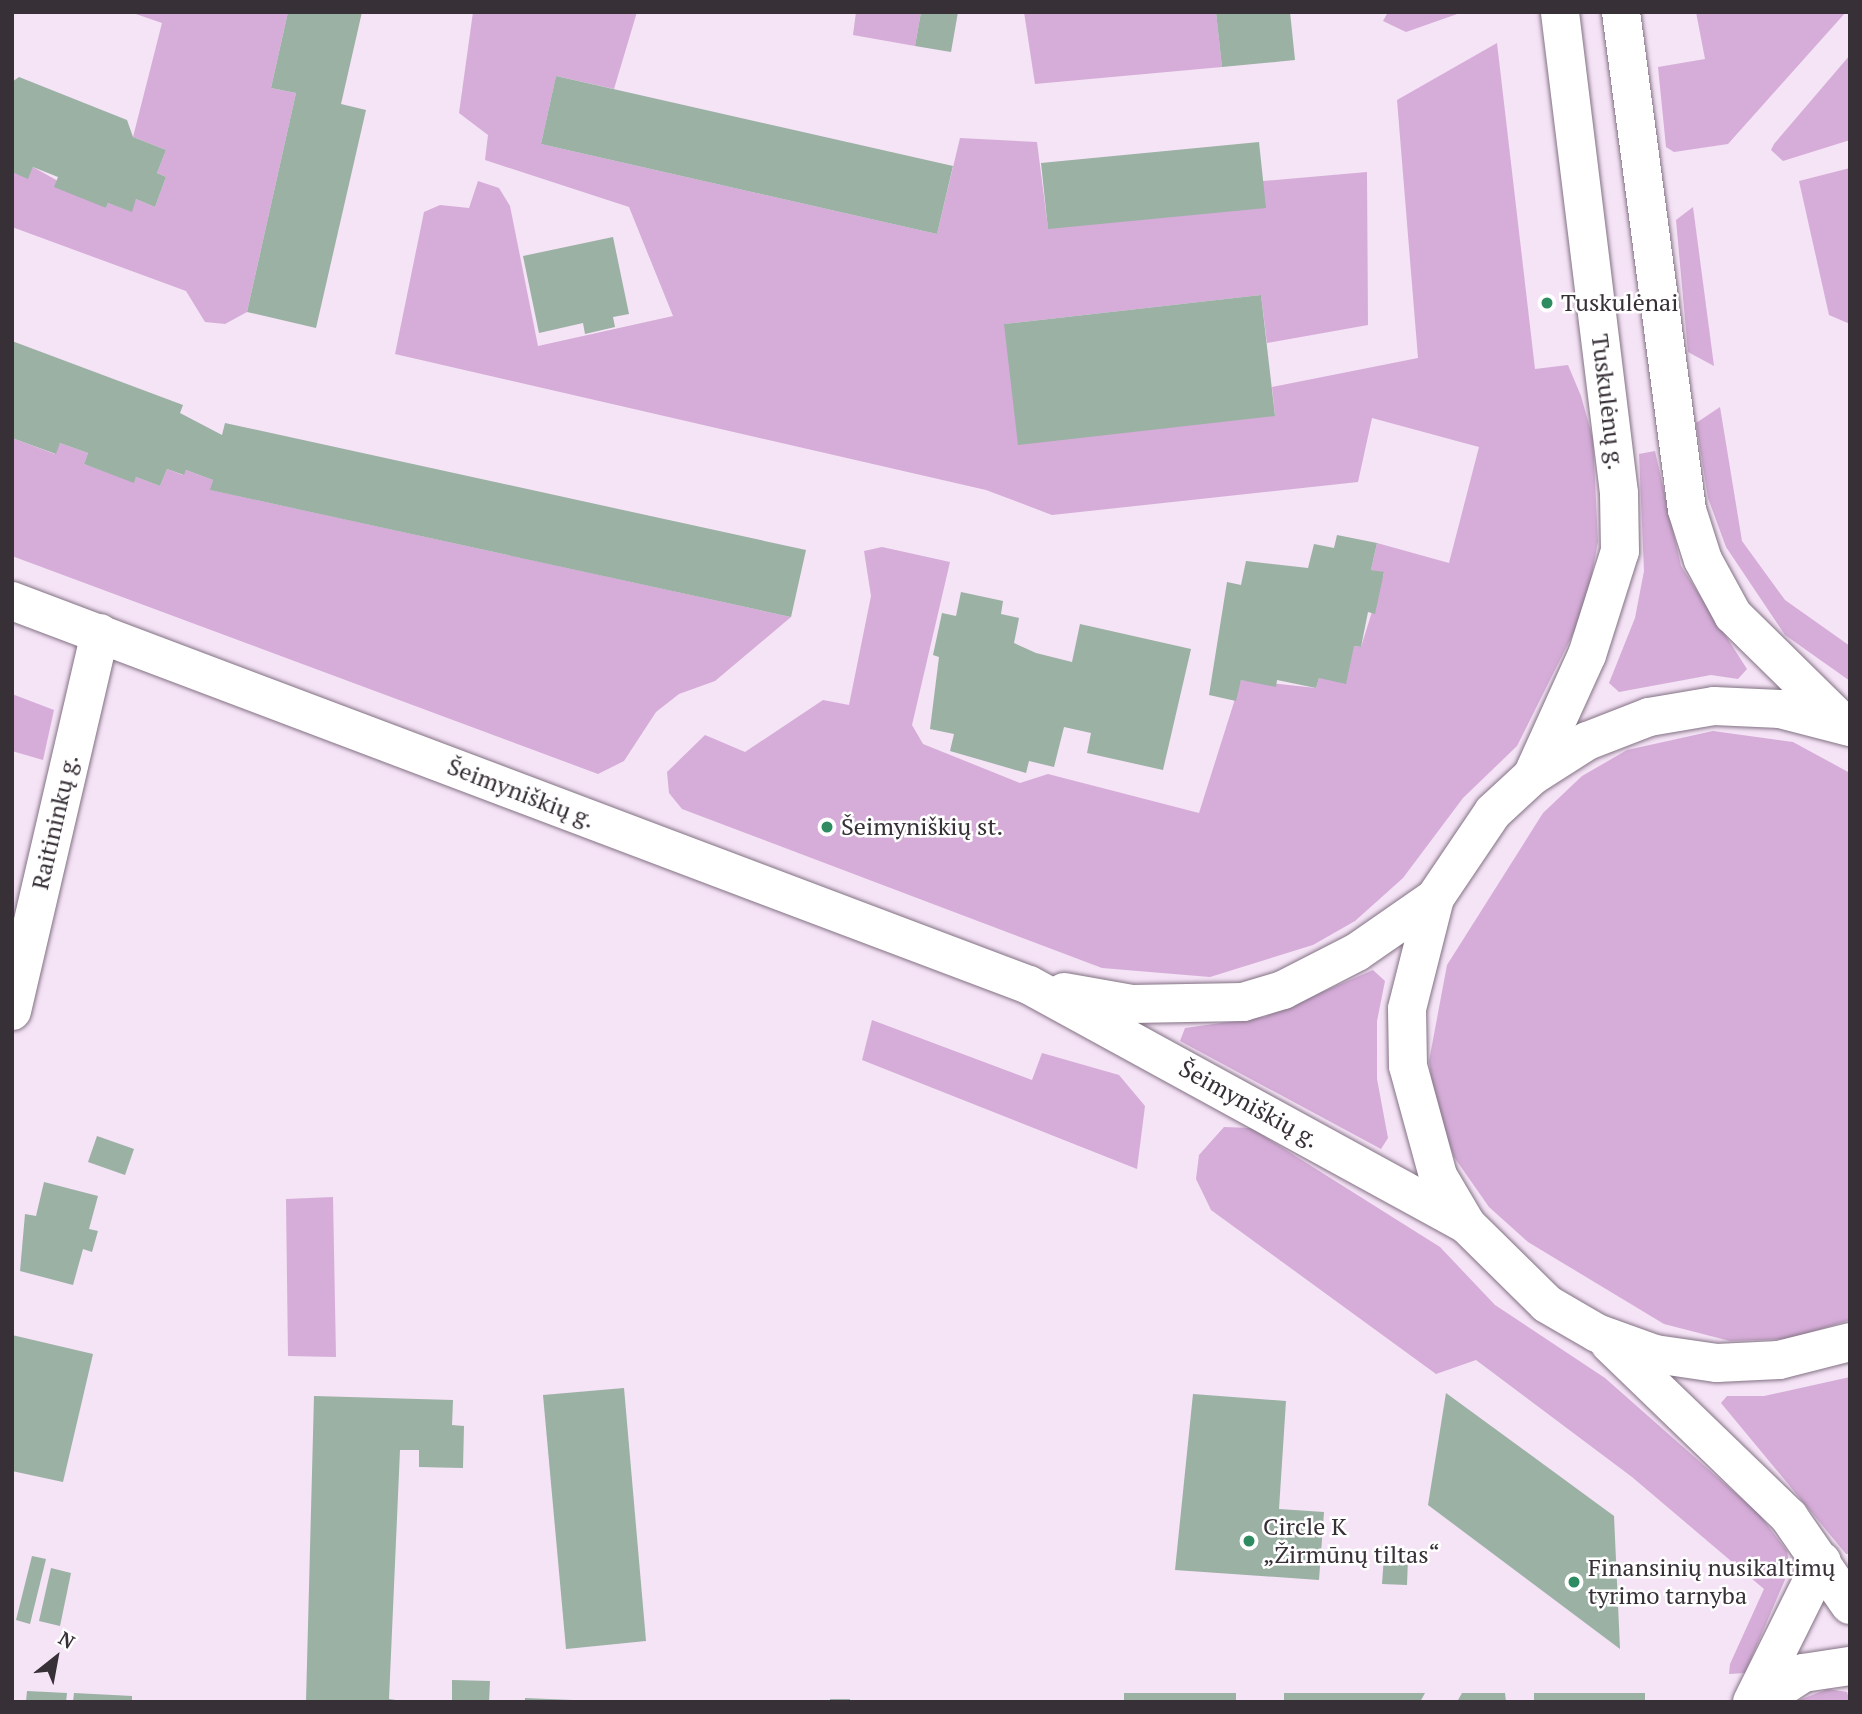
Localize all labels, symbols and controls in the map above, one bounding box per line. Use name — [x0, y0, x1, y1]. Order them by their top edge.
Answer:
place label: Tuskulėnai — [1561, 289, 1678, 317]
marker: Tuskulėnai — [1539, 295, 1555, 311]
street label: Tuskulėnų g. — [1585, 332, 1631, 472]
street label: Raitininkų g. — [25, 752, 85, 892]
street label: Šeimyniškių g. — [443, 752, 599, 834]
place label: Šeimyniškių st. — [841, 813, 1003, 841]
marker: Šeimyniškių st. — [819, 819, 835, 835]
street label: Šeimyniškių g. — [1174, 1054, 1324, 1154]
place label: Circle K „Žirmūnų tiltas“ — [1263, 1513, 1440, 1569]
marker: Circle K „Žirmūnų tiltas“ — [1241, 1533, 1257, 1549]
place label: Finansinių nusikaltimų tyrimo tarnyba — [1588, 1554, 1836, 1610]
marker: Finansinių nusikaltimų tyrimo tarnyba — [1566, 1574, 1582, 1590]
north arrow — [21, 1623, 91, 1693]
text: N — [54, 1625, 80, 1654]

